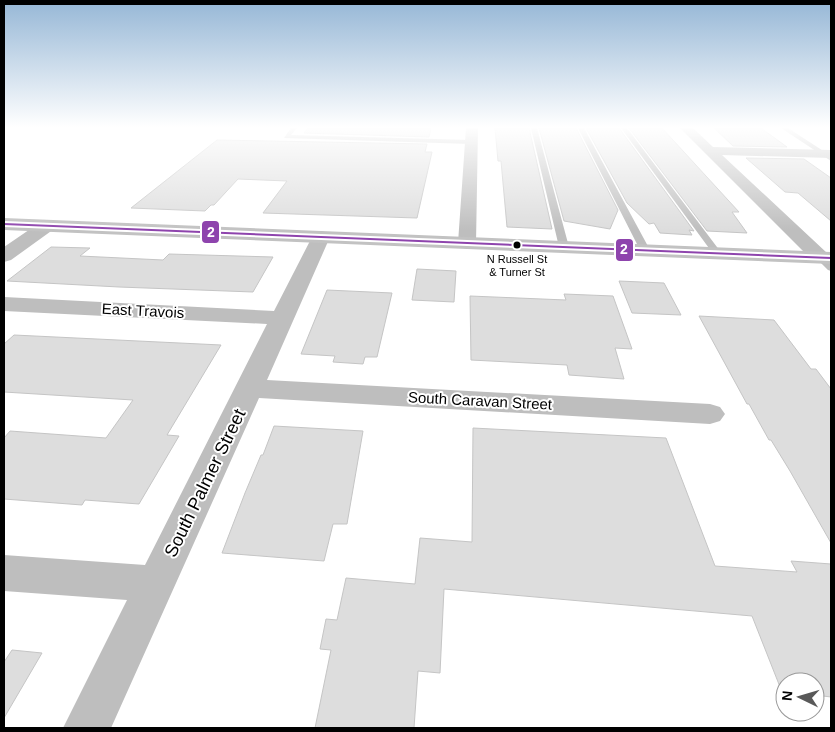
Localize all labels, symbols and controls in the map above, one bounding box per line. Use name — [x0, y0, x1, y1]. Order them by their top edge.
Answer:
line badge: 2 — [201, 220, 220, 244]
text: 2 — [207, 224, 215, 240]
line badge: 2 — [615, 238, 634, 262]
marker: N Russell St & Turner St — [512, 240, 522, 250]
text: 2 — [620, 241, 628, 257]
place label: N Russell St & Turner St — [487, 253, 547, 278]
street label: East Travois — [101, 300, 185, 321]
street label: South Caravan Street — [408, 388, 553, 413]
street label: South Palmer Street — [160, 406, 250, 560]
north arrow — [775, 672, 825, 722]
text: N — [779, 690, 795, 702]

